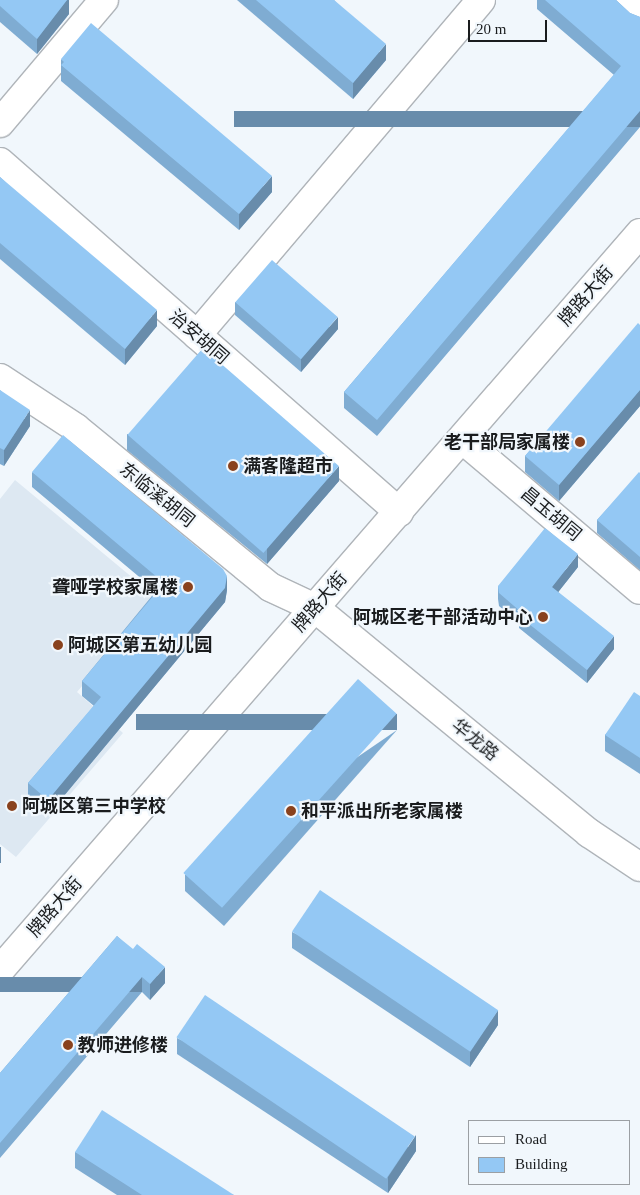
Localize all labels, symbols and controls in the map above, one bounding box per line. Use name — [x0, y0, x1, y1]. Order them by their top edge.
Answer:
scale bar — [470, 10, 549, 42]
text: 20 m — [476, 21, 506, 37]
street label: 牌路大街 — [554, 262, 618, 330]
street label: 治安胡同 — [165, 305, 233, 369]
place label: 老干部局家属楼 — [444, 431, 570, 453]
marker: 老干部局家属楼 — [574, 436, 586, 448]
place label: 满客隆超市 — [243, 455, 333, 477]
street label: 东临溪胡同 — [115, 458, 199, 532]
marker: 满客隆超市 — [227, 460, 239, 472]
street label: 昌玉胡同 — [516, 483, 586, 545]
street label: 牌路大街 — [288, 568, 352, 636]
place label: 聋哑学校家属楼 — [52, 576, 178, 598]
marker: 聋哑学校家属楼 — [182, 581, 194, 593]
place label: 阿城区老干部活动中心 — [353, 606, 533, 628]
marker: 阿城区老干部活动中心 — [537, 611, 549, 623]
place label: 阿城区第五幼儿园 — [68, 634, 212, 656]
marker: 阿城区第五幼儿园 — [52, 639, 64, 651]
street label: 华龙路 — [447, 715, 503, 765]
place label: 阿城区第三中学校 — [22, 795, 166, 817]
marker: 阿城区第三中学校 — [6, 800, 18, 812]
place label: 和平派出所老家属楼 — [301, 800, 463, 822]
marker: 和平派出所老家属楼 — [285, 805, 297, 817]
street label: 牌路大街 — [23, 873, 87, 941]
place label: 教师进修楼 — [78, 1034, 168, 1056]
marker: 教师进修楼 — [62, 1039, 74, 1051]
legend — [468, 1120, 630, 1185]
text: Road — [515, 1131, 547, 1147]
text: Building — [515, 1156, 568, 1172]

